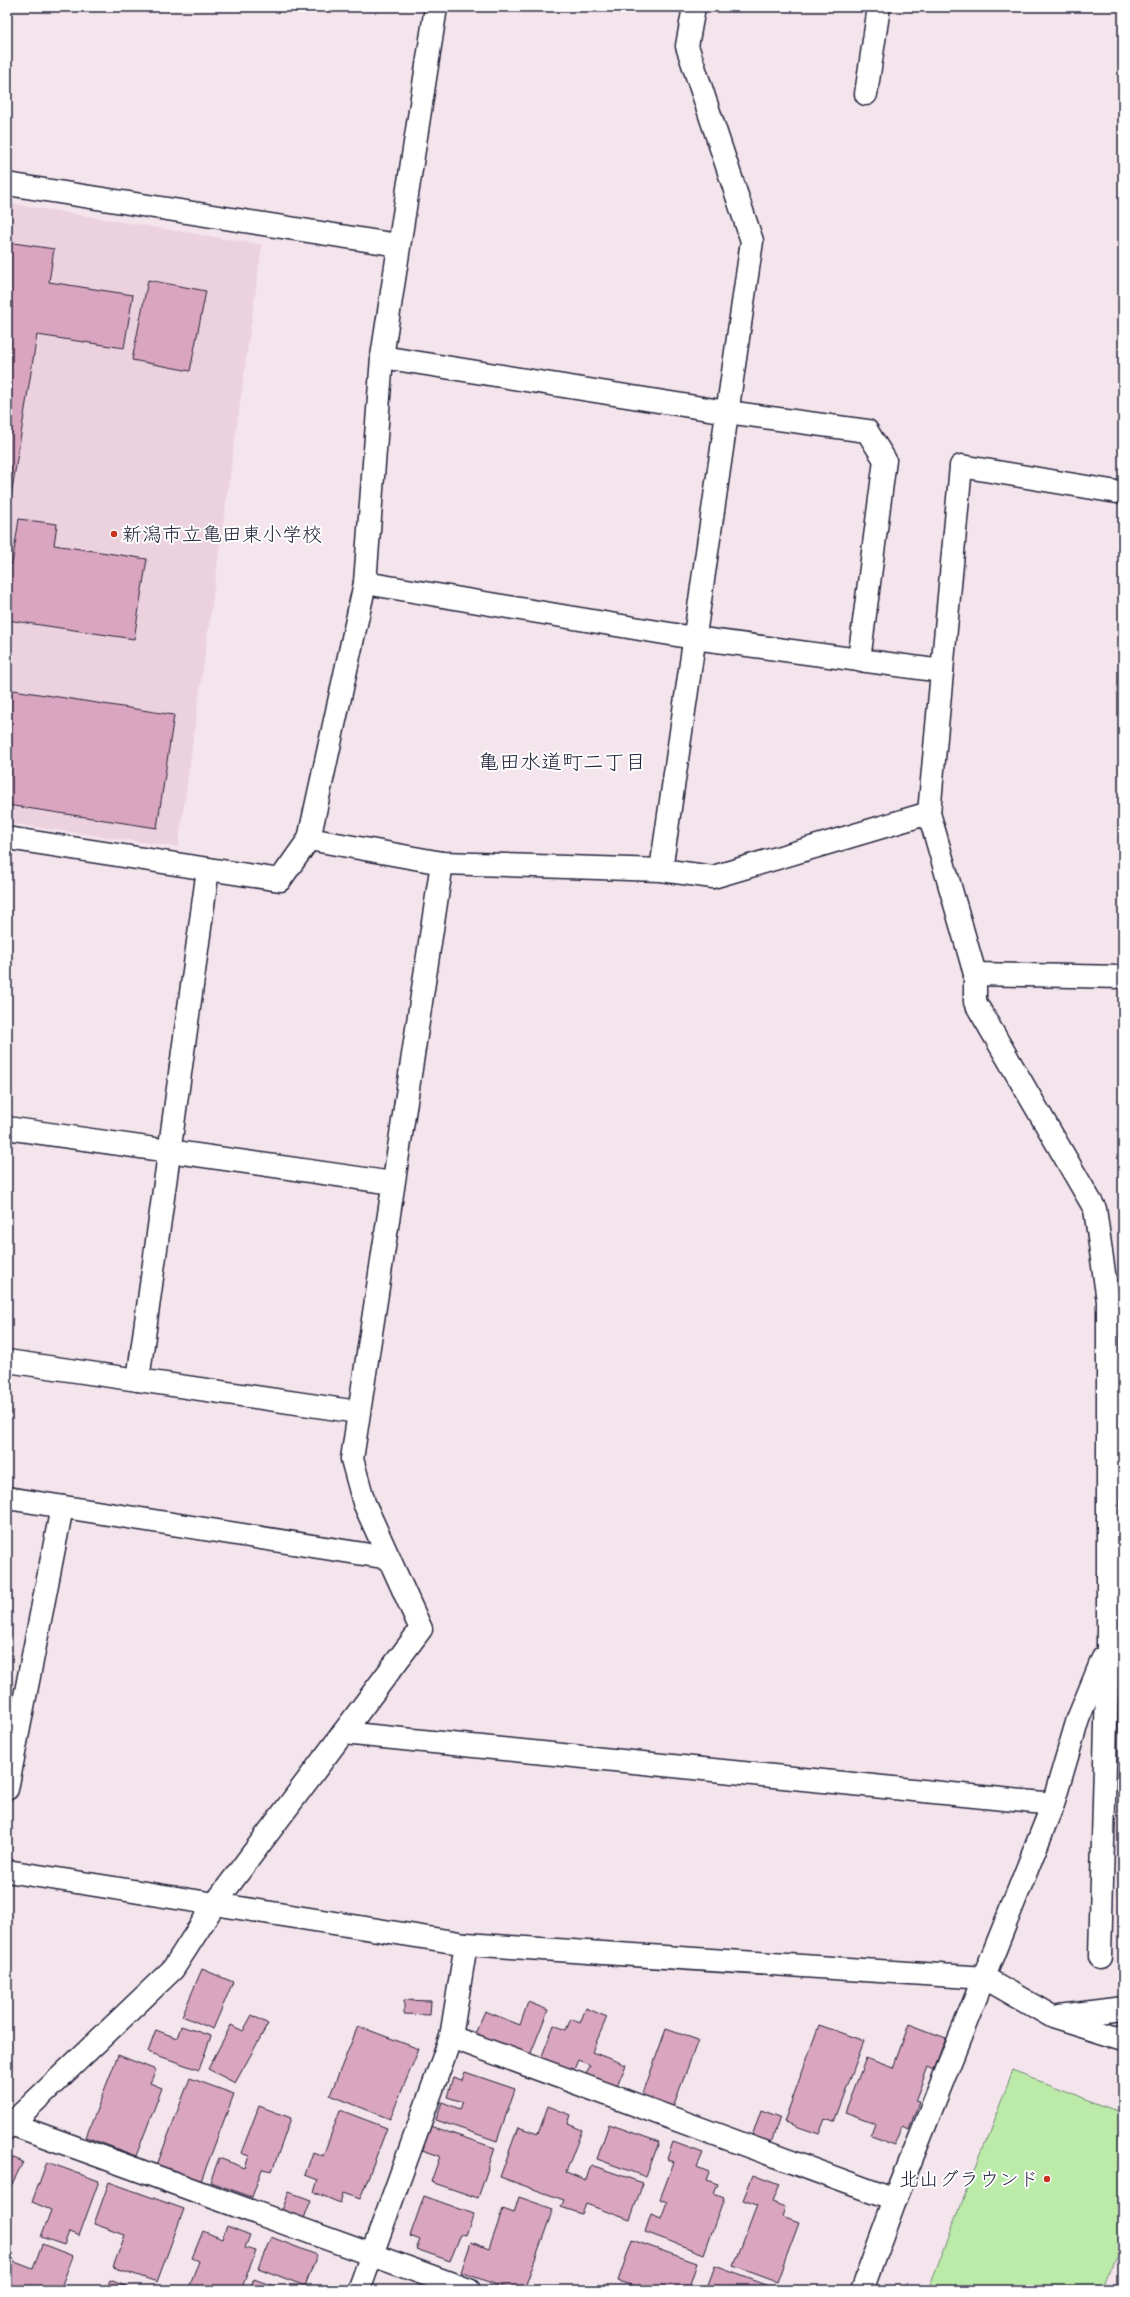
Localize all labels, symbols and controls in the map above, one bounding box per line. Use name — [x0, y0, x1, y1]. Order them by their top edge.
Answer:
place label: 新潟市立亀田東小学校 — [122, 522, 322, 547]
marker: 新潟市立亀田東小学校 — [109, 529, 119, 539]
district label: 亀田水道町二丁目 — [478, 749, 646, 775]
place label: 北山グラウンド — [899, 2167, 1039, 2192]
marker: 北山グラウンド — [1042, 2174, 1052, 2184]

